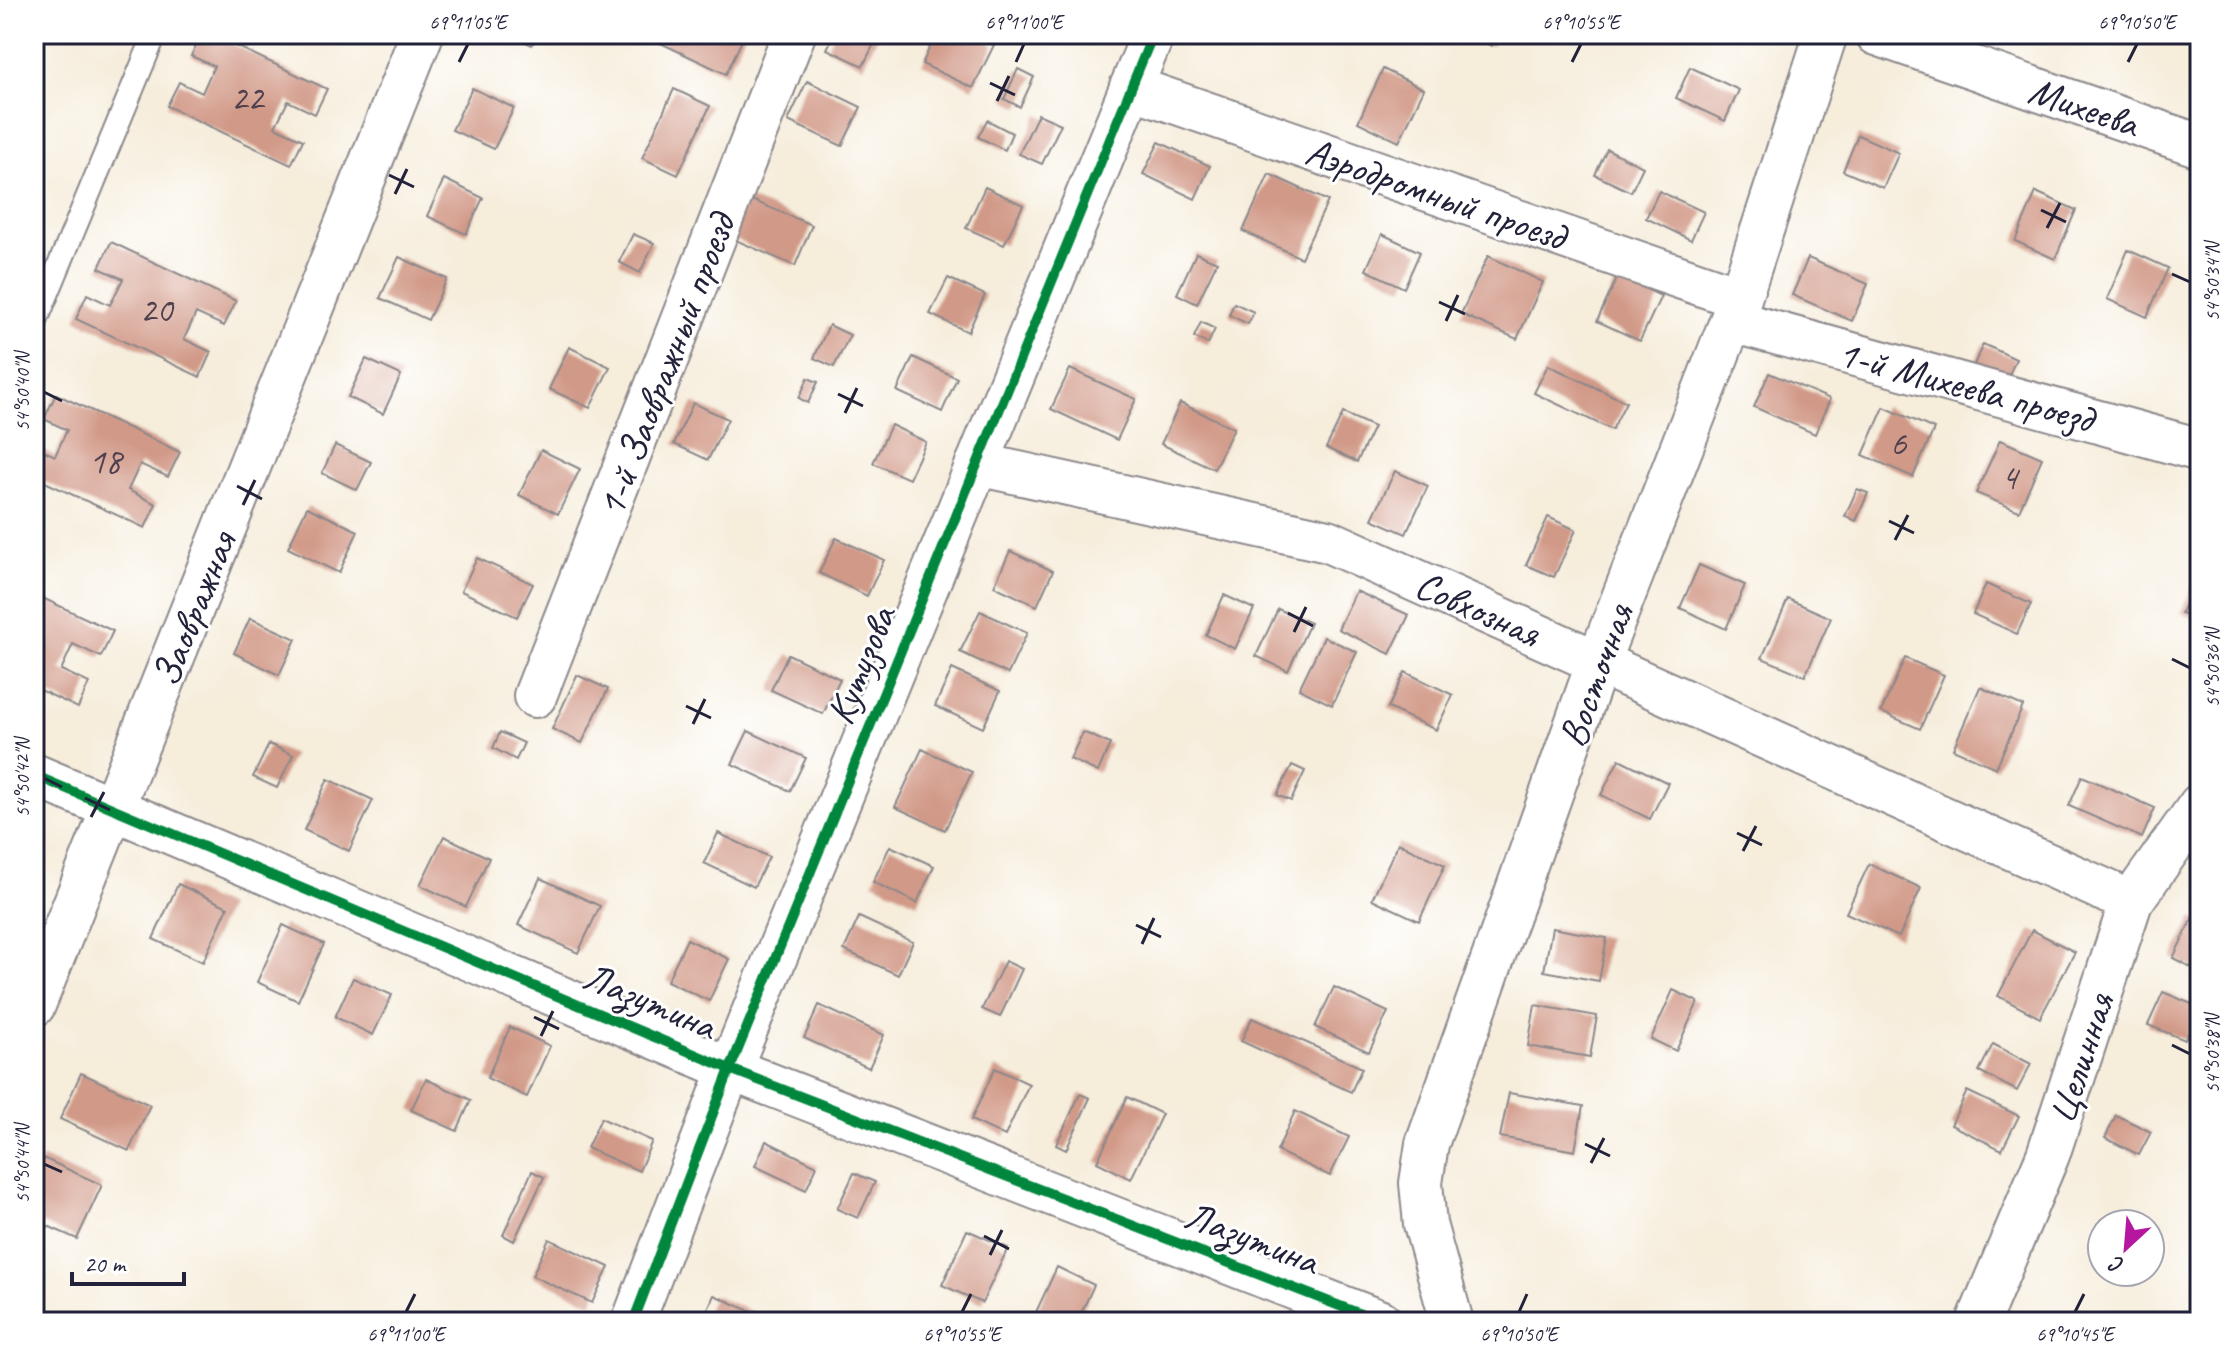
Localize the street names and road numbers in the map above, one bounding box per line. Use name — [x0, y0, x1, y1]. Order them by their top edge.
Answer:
street label: Михеева — [2022, 65, 2147, 150]
street label: Аэродромный проезд — [1299, 126, 1576, 263]
street label: 1-й Заовражный проезд — [585, 204, 748, 524]
street label: 1-й Михеева проезд — [1833, 328, 2103, 445]
street label: Заовражная — [141, 523, 248, 694]
street label: Совхозная — [1408, 559, 1549, 659]
street label: Восточная — [1547, 596, 1645, 754]
street label: Кутузова — [815, 597, 908, 732]
street label: Лазутина — [576, 951, 726, 1052]
street label: Целинная — [2036, 985, 2126, 1130]
street label: Лазутина — [1178, 1190, 1328, 1287]

